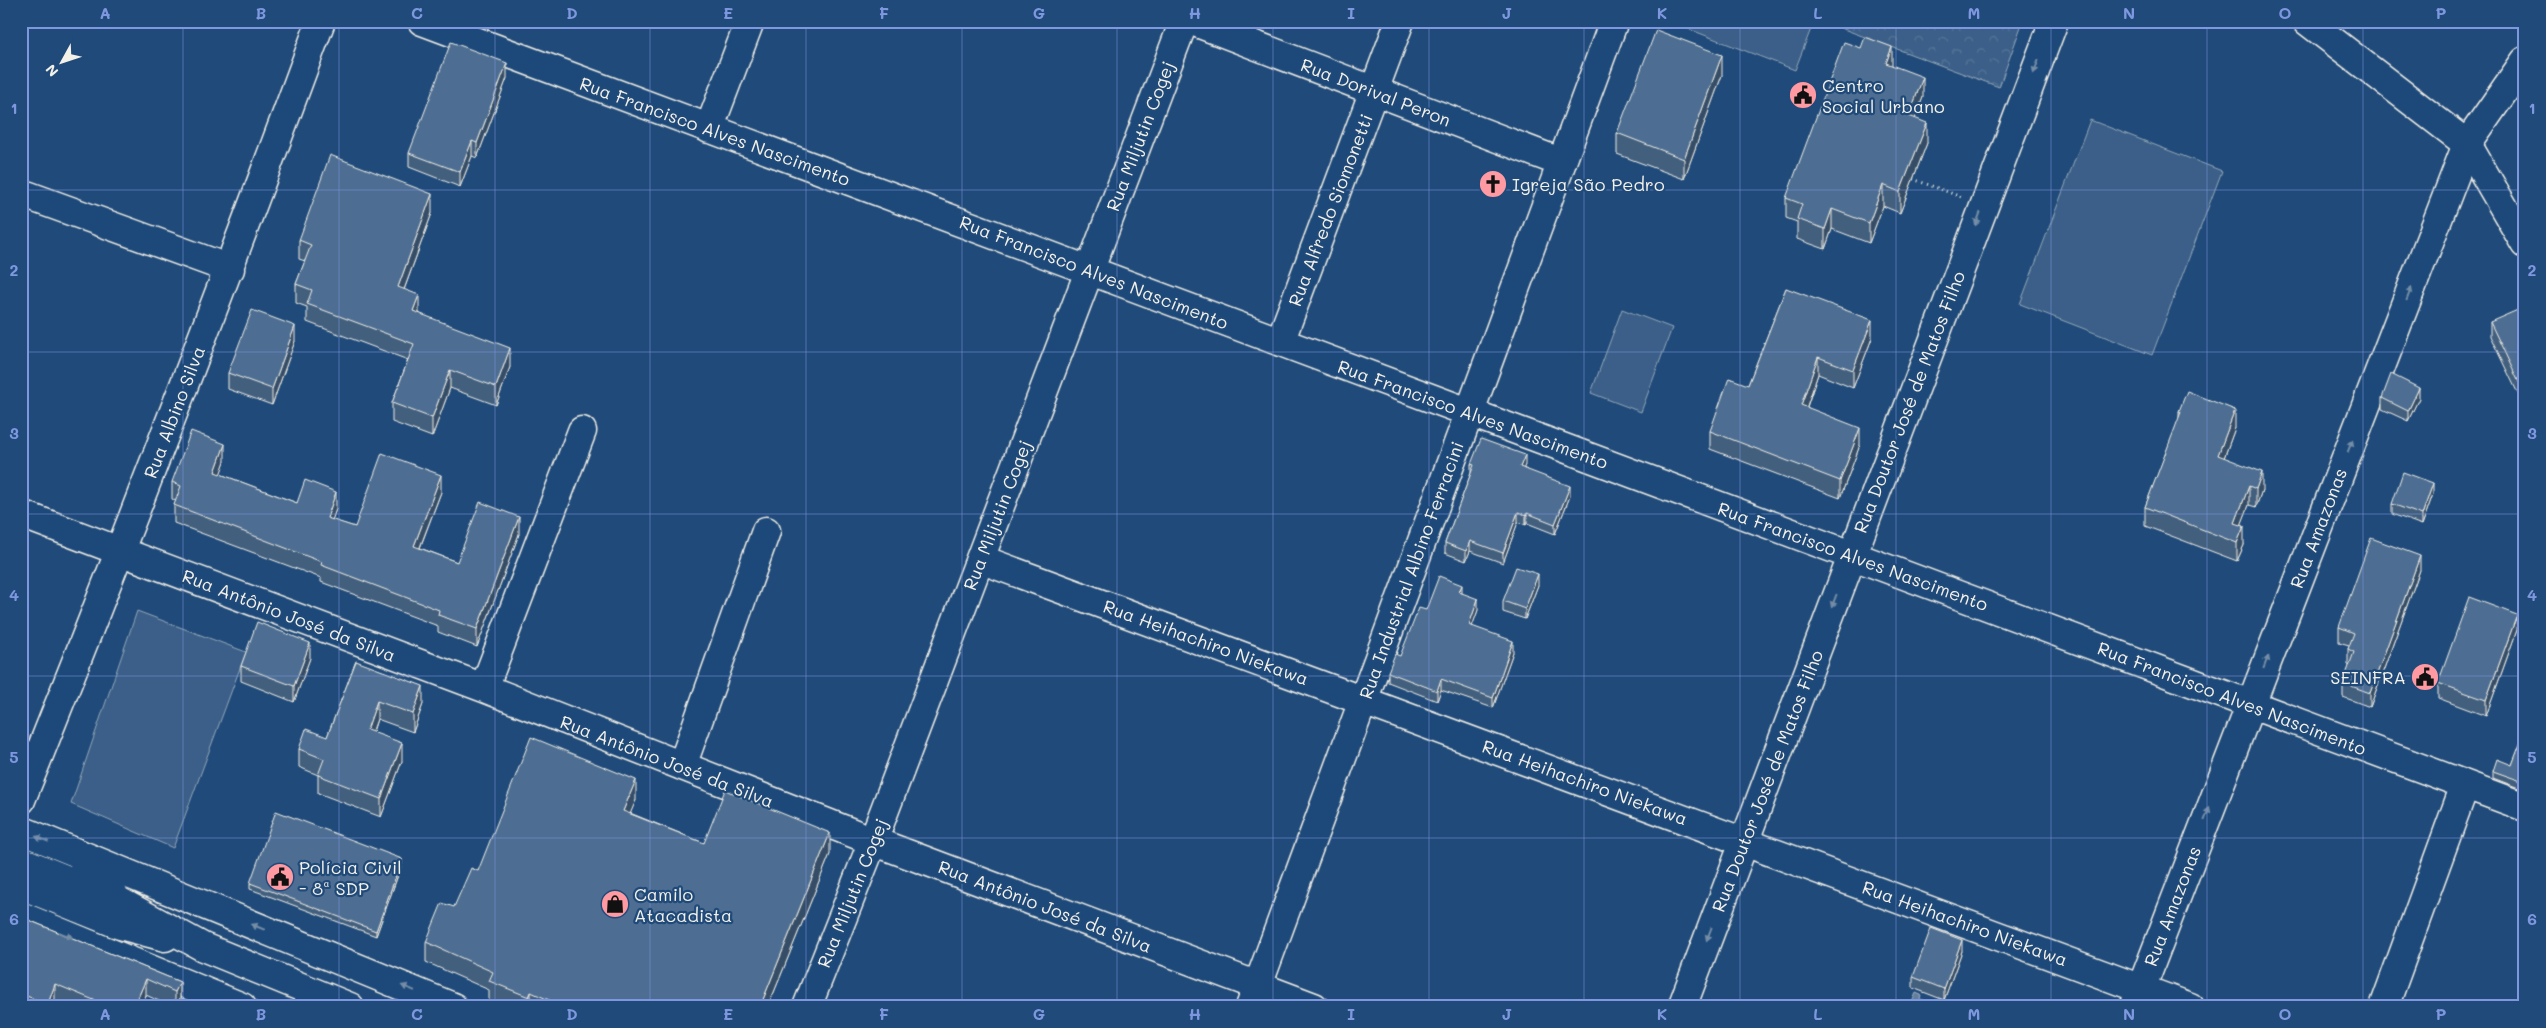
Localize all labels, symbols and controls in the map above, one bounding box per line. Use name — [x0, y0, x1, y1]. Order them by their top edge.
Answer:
text: A — [99, 2, 111, 23]
text: B — [256, 2, 266, 23]
text: C — [411, 2, 423, 23]
text: D — [566, 2, 578, 23]
text: E — [723, 2, 733, 23]
text: F — [879, 2, 889, 23]
text: G — [1033, 2, 1045, 23]
text: H — [1189, 2, 1201, 23]
text: I — [1347, 2, 1355, 23]
text: J — [1502, 2, 1512, 23]
text: K — [1657, 2, 1667, 23]
text: L — [1813, 2, 1823, 23]
text: M — [1968, 2, 1980, 23]
text: N — [2123, 2, 2135, 23]
text: O — [2279, 2, 2292, 23]
text: P — [2436, 2, 2447, 23]
north arrow — [38, 38, 88, 88]
street label: Rua Dorival Peron — [1298, 52, 1454, 132]
street label: Rua Miljutin Cogej — [1100, 58, 1180, 214]
text: N — [41, 60, 62, 81]
one-way arrow — [2032, 60, 2040, 75]
street label: Rua Francisco Alves Nascimento — [576, 71, 854, 191]
place label: Centro Social Urbano — [1822, 73, 1945, 118]
public building icon: Centro Social Urbano — [1788, 80, 1818, 110]
text: 1 — [10, 97, 18, 118]
text: 1 — [2528, 97, 2536, 118]
street label: Rua Alfredo Siomonetti — [1282, 110, 1378, 310]
church icon: Igreja São Pedro — [1478, 169, 1508, 199]
place label: Igreja São Pedro — [1512, 172, 1665, 196]
street label: Rua Francisco Alves Nascimento — [956, 210, 1232, 335]
one-way arrow — [1974, 211, 1982, 226]
text: 2 — [10, 259, 19, 280]
text: 2 — [2528, 259, 2537, 280]
street label: Rua Doutor José de Matos Filho — [1848, 267, 1970, 536]
one-way arrow — [2405, 286, 2413, 301]
street label: Rua Albino Silva — [138, 343, 210, 481]
street label: Rua Francisco Alves Nascimento — [1334, 354, 1612, 474]
text: 3 — [9, 422, 19, 443]
text: 3 — [2527, 422, 2537, 443]
street label: Rua Miljutin Cogej — [957, 437, 1037, 593]
street label: Rua Industrial Albino Ferracini — [1353, 438, 1469, 702]
one-way arrow — [2346, 438, 2354, 453]
street label: Rua Amazonas — [2284, 464, 2352, 592]
street label: Rua Francisco Alves Nascimento — [1714, 496, 1992, 616]
street label: Rua Antônio José da Silva — [179, 563, 399, 667]
text: 4 — [9, 584, 19, 605]
text: 4 — [2527, 584, 2537, 605]
street label: Rua Heihachiro Niekawa — [1100, 594, 1312, 690]
one-way arrow — [1830, 594, 1838, 609]
street label: Rua Francisco Alves Nascimento — [2094, 636, 2370, 761]
street label: Rua Doutor José de Matos Filho — [1706, 646, 1828, 915]
one-way arrow — [2262, 655, 2270, 670]
public building icon: SEINFRA — [2410, 662, 2440, 692]
place label: SEINFRA — [2330, 665, 2406, 689]
street label: Rua Antônio José da Silva — [557, 709, 777, 813]
street label: Rua Heihachiro Niekawa — [1479, 734, 1691, 830]
text: 5 — [9, 746, 19, 767]
text: 5 — [2527, 746, 2537, 767]
one-way arrow — [2203, 806, 2211, 821]
street label: Rua Miljutin Cogej — [811, 815, 893, 971]
one-way arrow — [34, 835, 49, 843]
street label: Rua Amazonas — [2138, 842, 2206, 970]
street label: Rua Antônio José da Silva — [935, 854, 1155, 958]
place label: Polícia Civil - 8ª SDP — [299, 855, 402, 900]
public building icon: Polícia Civil - 8ª SDP — [265, 862, 295, 892]
street label: Rua Heihachiro Niekawa — [1859, 875, 2071, 971]
place label: Camilo Atacadista — [634, 882, 732, 927]
shop icon: Camilo Atacadista — [600, 889, 630, 919]
text: 6 — [9, 908, 19, 929]
text: 6 — [2527, 908, 2537, 929]
one-way arrow — [250, 923, 265, 931]
one-way arrow — [1705, 926, 1712, 941]
one-way arrow — [59, 931, 74, 939]
one-way arrow — [401, 984, 415, 992]
text: A — [99, 1003, 111, 1024]
text: B — [256, 1003, 266, 1024]
text: C — [411, 1003, 423, 1024]
text: D — [566, 1003, 578, 1024]
text: E — [723, 1003, 733, 1024]
text: F — [879, 1003, 889, 1024]
text: G — [1033, 1003, 1045, 1024]
text: H — [1189, 1003, 1201, 1024]
text: I — [1347, 1003, 1355, 1024]
text: J — [1502, 1003, 1512, 1024]
text: K — [1657, 1003, 1667, 1024]
text: L — [1813, 1003, 1823, 1024]
text: M — [1968, 1003, 1980, 1024]
text: N — [2123, 1003, 2135, 1024]
text: O — [2279, 1003, 2292, 1024]
text: P — [2436, 1003, 2447, 1024]

